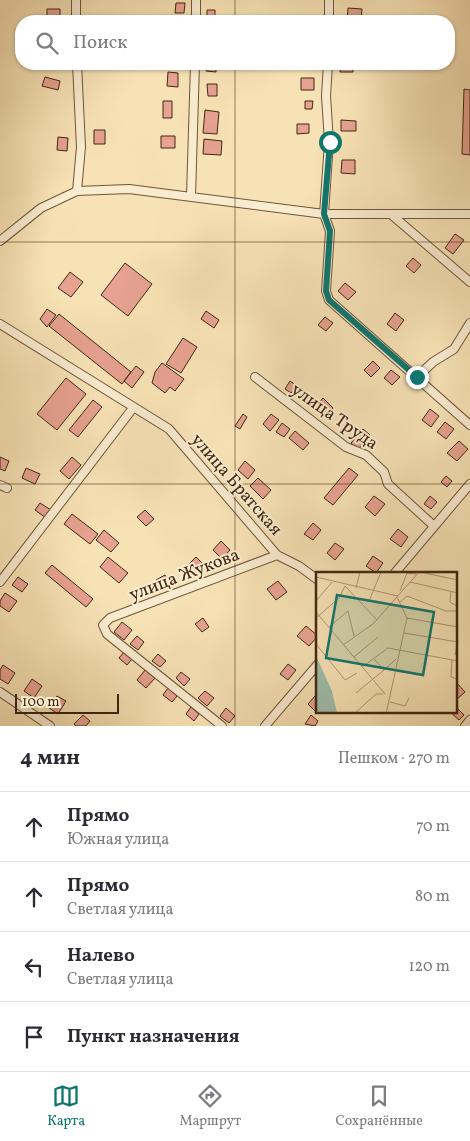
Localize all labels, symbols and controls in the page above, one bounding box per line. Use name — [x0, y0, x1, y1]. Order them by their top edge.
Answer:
search box — [15, 15, 455, 70]
icon: search — [33, 29, 61, 57]
text: Поиск — [73, 30, 127, 56]
route start — [319, 131, 342, 154]
route end — [406, 366, 429, 389]
street label: улица Труда — [285, 378, 383, 457]
street label: улица Братская — [184, 428, 287, 542]
street label: улица Жукова — [126, 543, 244, 608]
inset map — [316, 572, 458, 714]
scale bar — [15, 691, 119, 714]
text: 100 m — [22, 693, 60, 712]
text: 4 мин — [20, 744, 80, 773]
text: Пешком · 270 m — [338, 748, 450, 770]
text: Прямо — [67, 803, 129, 829]
icon: ahead — [20, 813, 48, 841]
text: 70 m — [416, 816, 450, 838]
text: Южная улица — [67, 829, 169, 851]
text: Прямо — [67, 873, 129, 899]
icon: ahead — [20, 883, 48, 911]
text: 80 m — [415, 886, 450, 908]
text: Светлая улица — [67, 899, 173, 921]
text: Налево — [67, 943, 135, 969]
icon: left — [20, 953, 48, 981]
text: 120 m — [408, 956, 450, 978]
text: Светлая улица — [67, 969, 173, 991]
icon: arrive — [20, 1023, 48, 1051]
text: Пункт назначения — [67, 1024, 240, 1050]
tab: Карта — [47, 1082, 85, 1131]
tab: Маршрут — [179, 1082, 241, 1131]
tab: Сохранённые — [335, 1082, 423, 1131]

